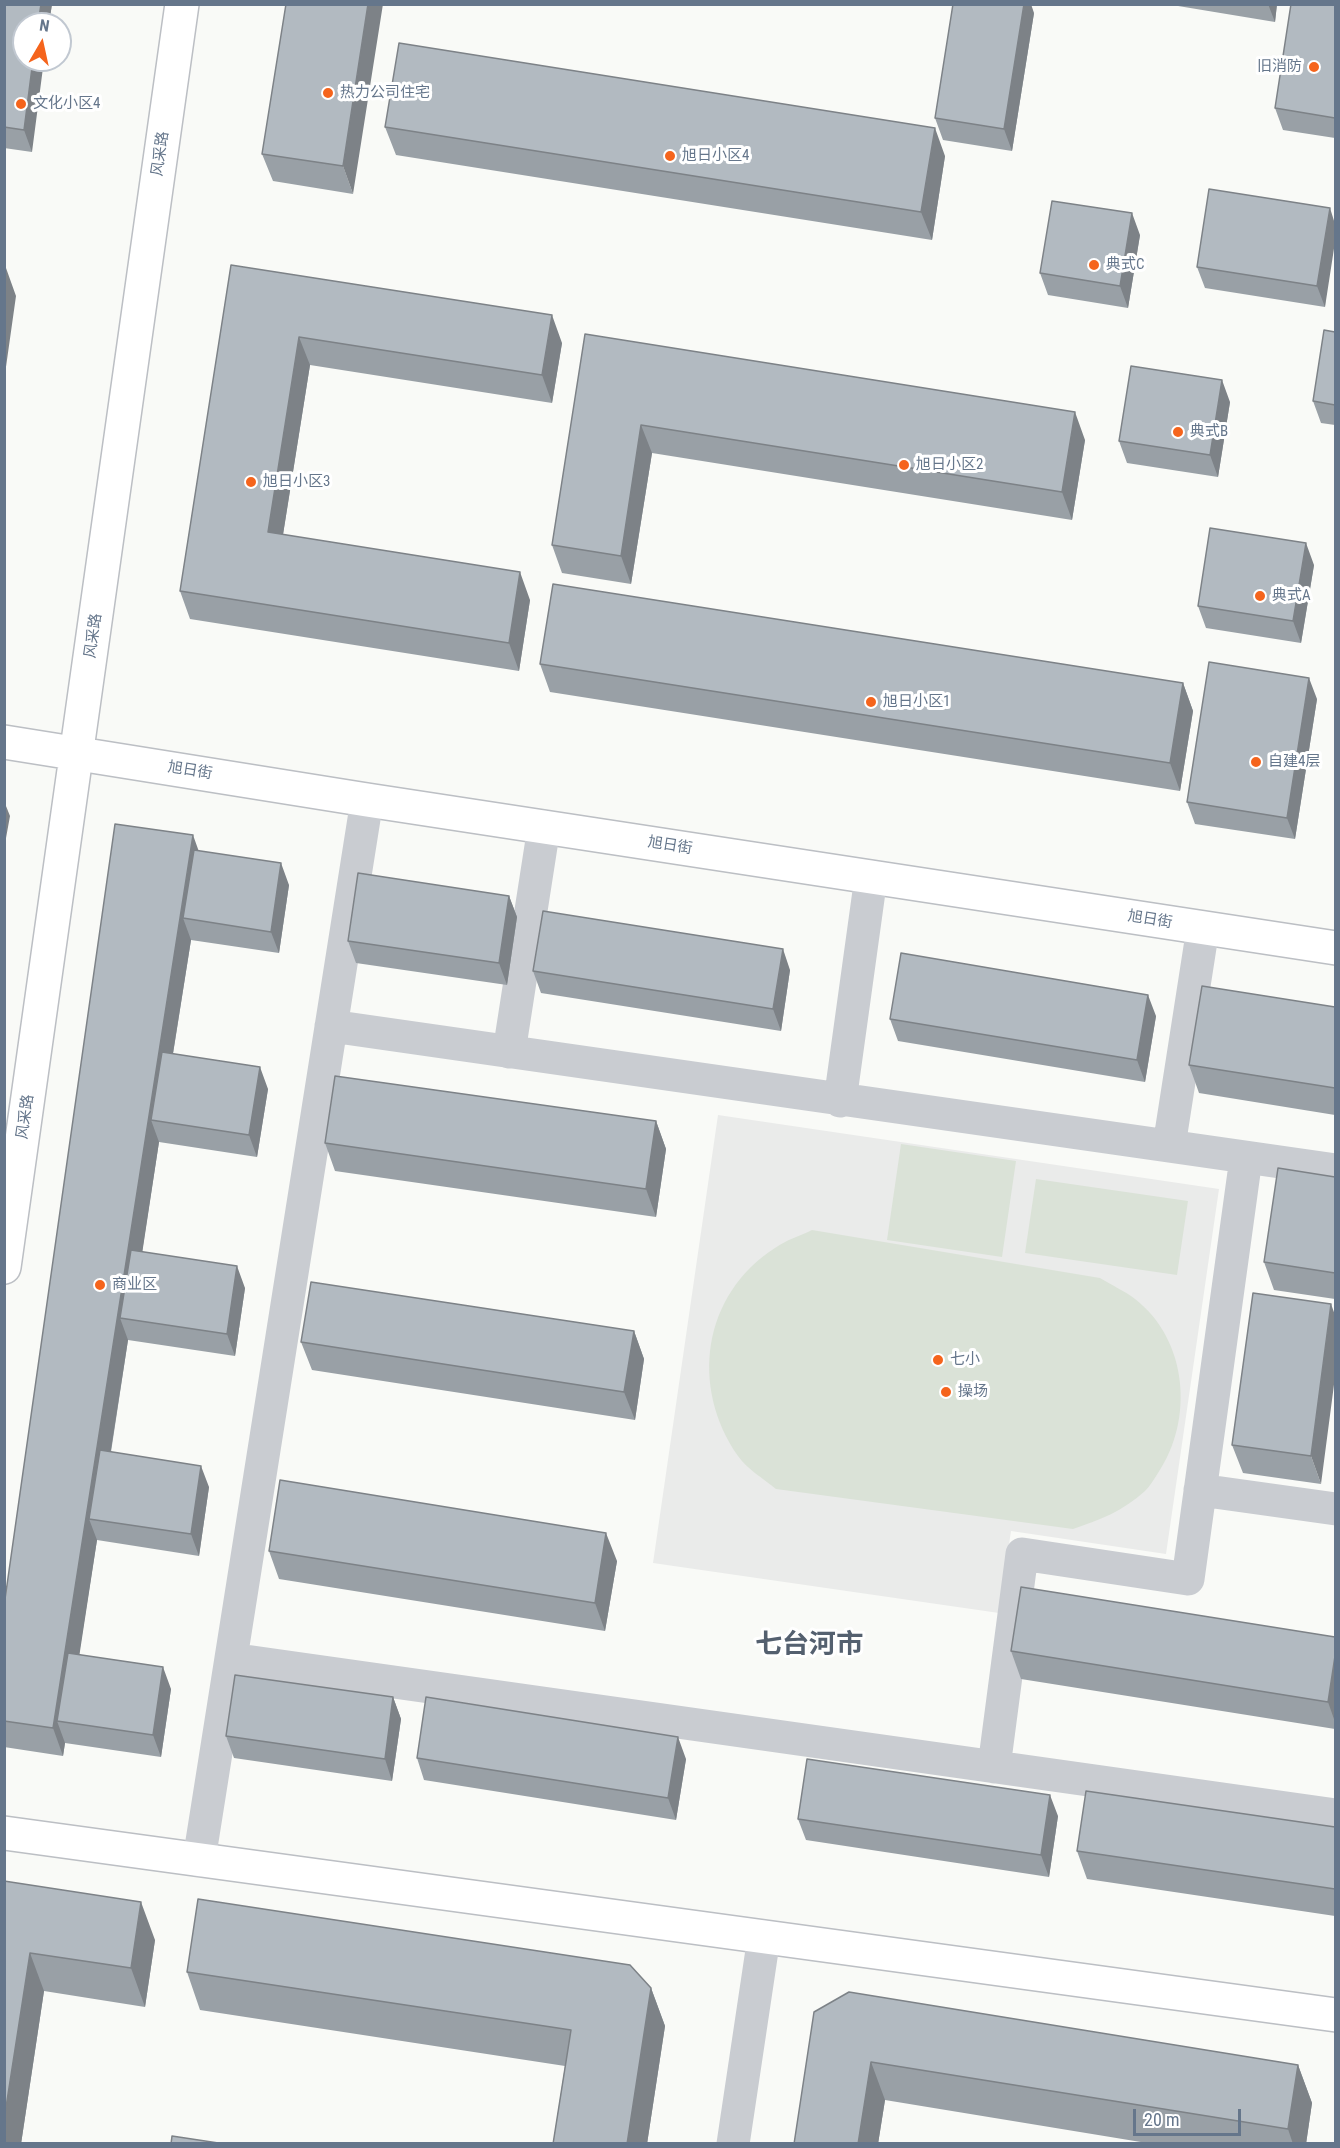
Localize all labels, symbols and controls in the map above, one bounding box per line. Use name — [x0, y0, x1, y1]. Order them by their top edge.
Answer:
north arrow — [12, 12, 72, 72]
text: N — [38, 16, 51, 36]
place label: 旧消防 — [1257, 58, 1302, 76]
marker: 旧消防 — [1307, 60, 1321, 74]
place label: 热力公司住宅 — [340, 84, 430, 102]
marker: 热力公司住宅 — [321, 86, 335, 100]
place label: 文化小区4 — [33, 95, 100, 113]
marker: 文化小区4 — [14, 97, 28, 111]
street label: 风采路 — [149, 130, 173, 178]
place label: 旭日小区4 — [682, 147, 749, 165]
marker: 旭日小区4 — [663, 149, 677, 163]
place label: 典式C — [1106, 256, 1145, 274]
marker: 典式C — [1087, 258, 1101, 272]
place label: 典式B — [1190, 423, 1228, 441]
marker: 典式B — [1171, 425, 1185, 439]
place label: 旭日小区2 — [916, 456, 983, 474]
marker: 旭日小区2 — [897, 458, 911, 472]
place label: 旭日小区3 — [263, 473, 330, 491]
marker: 旭日小区3 — [244, 475, 258, 489]
place label: 典式A — [1272, 587, 1311, 605]
marker: 典式A — [1253, 589, 1267, 603]
street label: 风采路 — [82, 612, 106, 660]
place label: 旭日小区1 — [883, 693, 950, 711]
marker: 旭日小区1 — [864, 695, 878, 709]
place label: 自建4层 — [1268, 753, 1320, 771]
marker: 自建4层 — [1249, 755, 1263, 769]
street label: 旭日街 — [166, 759, 214, 783]
street label: 旭日街 — [646, 834, 694, 858]
street label: 旭日街 — [1126, 908, 1174, 932]
street label: 风采路 — [14, 1093, 38, 1141]
place label: 商业区 — [112, 1276, 157, 1294]
marker: 商业区 — [93, 1278, 107, 1292]
place label: 七小 — [950, 1351, 980, 1369]
marker: 七小 — [931, 1353, 945, 1367]
place label: 操场 — [958, 1383, 988, 1401]
marker: 操场 — [939, 1385, 953, 1399]
district label: 七台河市 — [755, 1630, 863, 1662]
scale bar — [1136, 2097, 1244, 2135]
text: 20 m — [1144, 2109, 1179, 2130]

